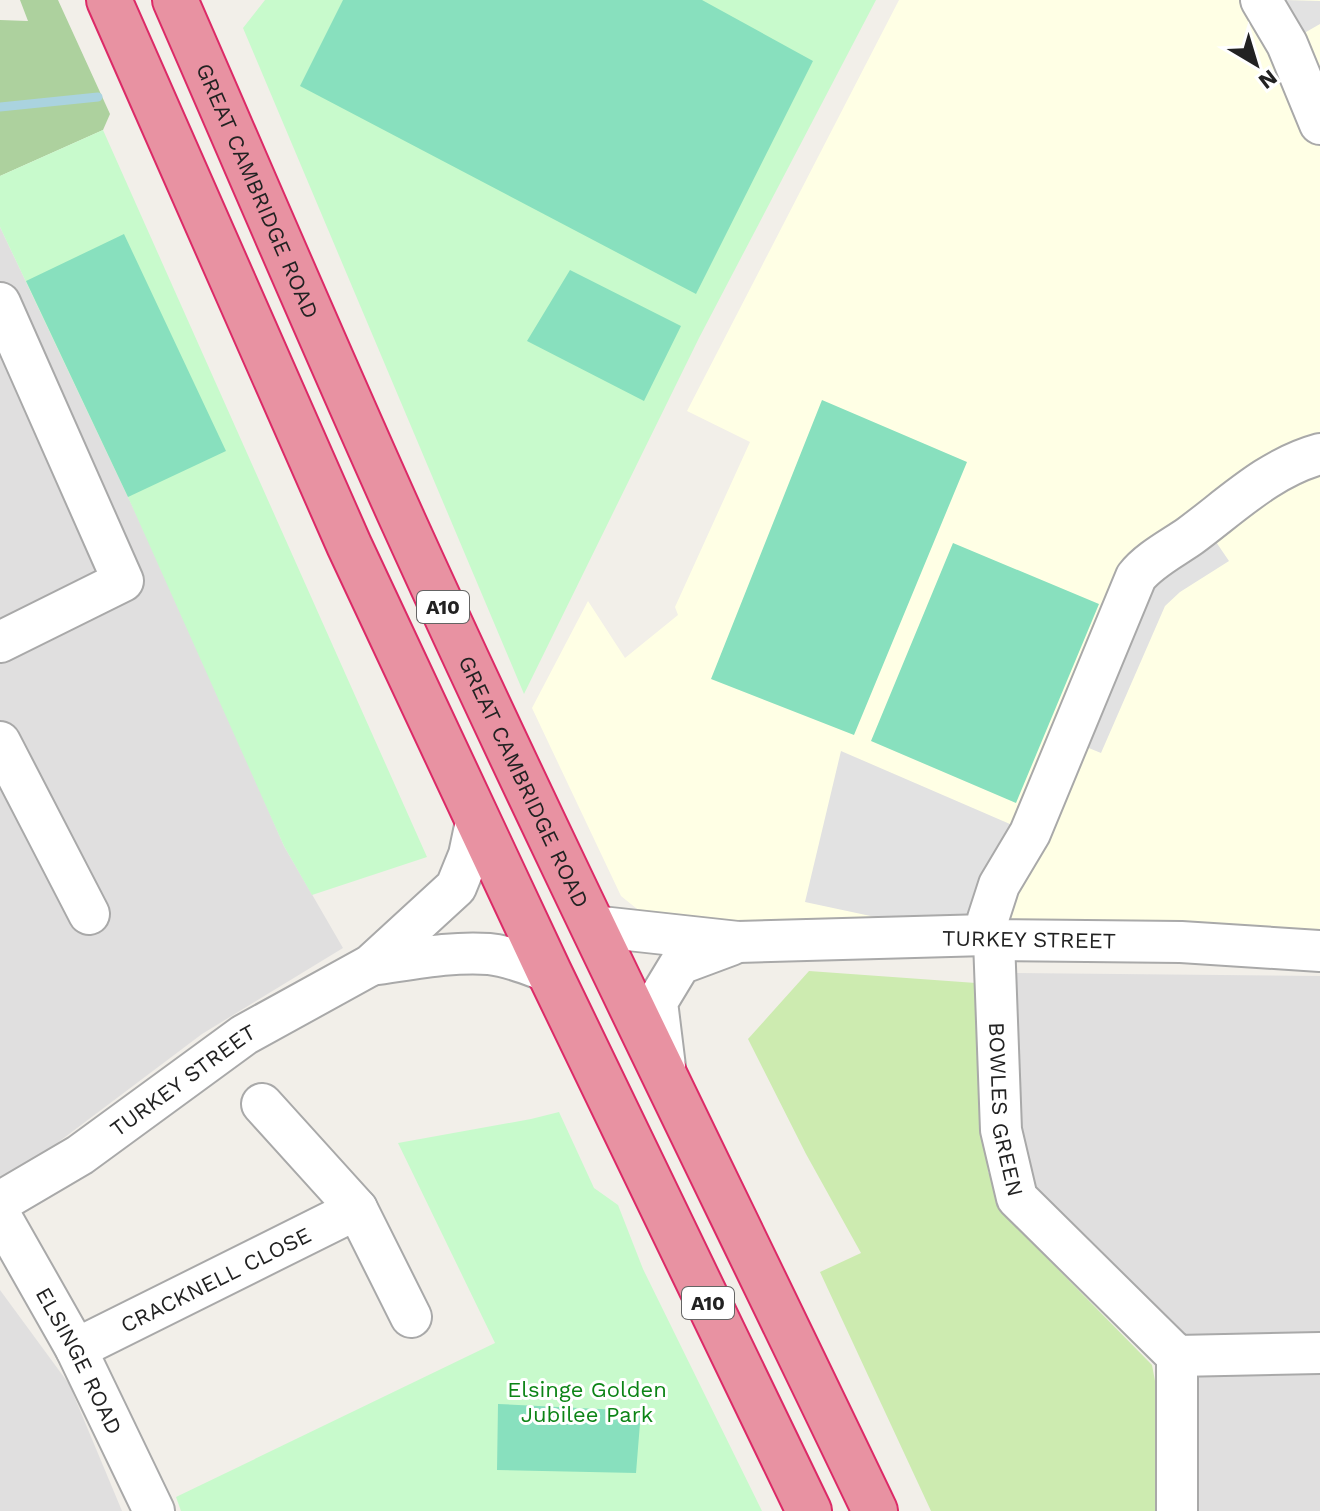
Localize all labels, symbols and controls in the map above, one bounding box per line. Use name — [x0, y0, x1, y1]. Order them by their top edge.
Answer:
north arrow — [1216, 24, 1296, 104]
street label: GREAT CAMBRIDGE ROAD — [191, 60, 324, 322]
text: N — [1254, 64, 1282, 94]
road number: A10 — [417, 591, 469, 623]
street label: GREAT CAMBRIDGE ROAD — [454, 652, 594, 912]
street label: TURKEY STREET — [942, 925, 1116, 954]
street label: TURKEY STREET — [105, 1019, 260, 1142]
street label: BOWLES GREEN — [984, 1022, 1028, 1199]
street label: CRACKNELL CLOSE — [117, 1222, 315, 1338]
street label: ELSINGE ROAD — [31, 1283, 127, 1439]
road number: A10 — [682, 1287, 734, 1319]
park label: Elsinge Golden Jubilee Park — [507, 1377, 667, 1427]

